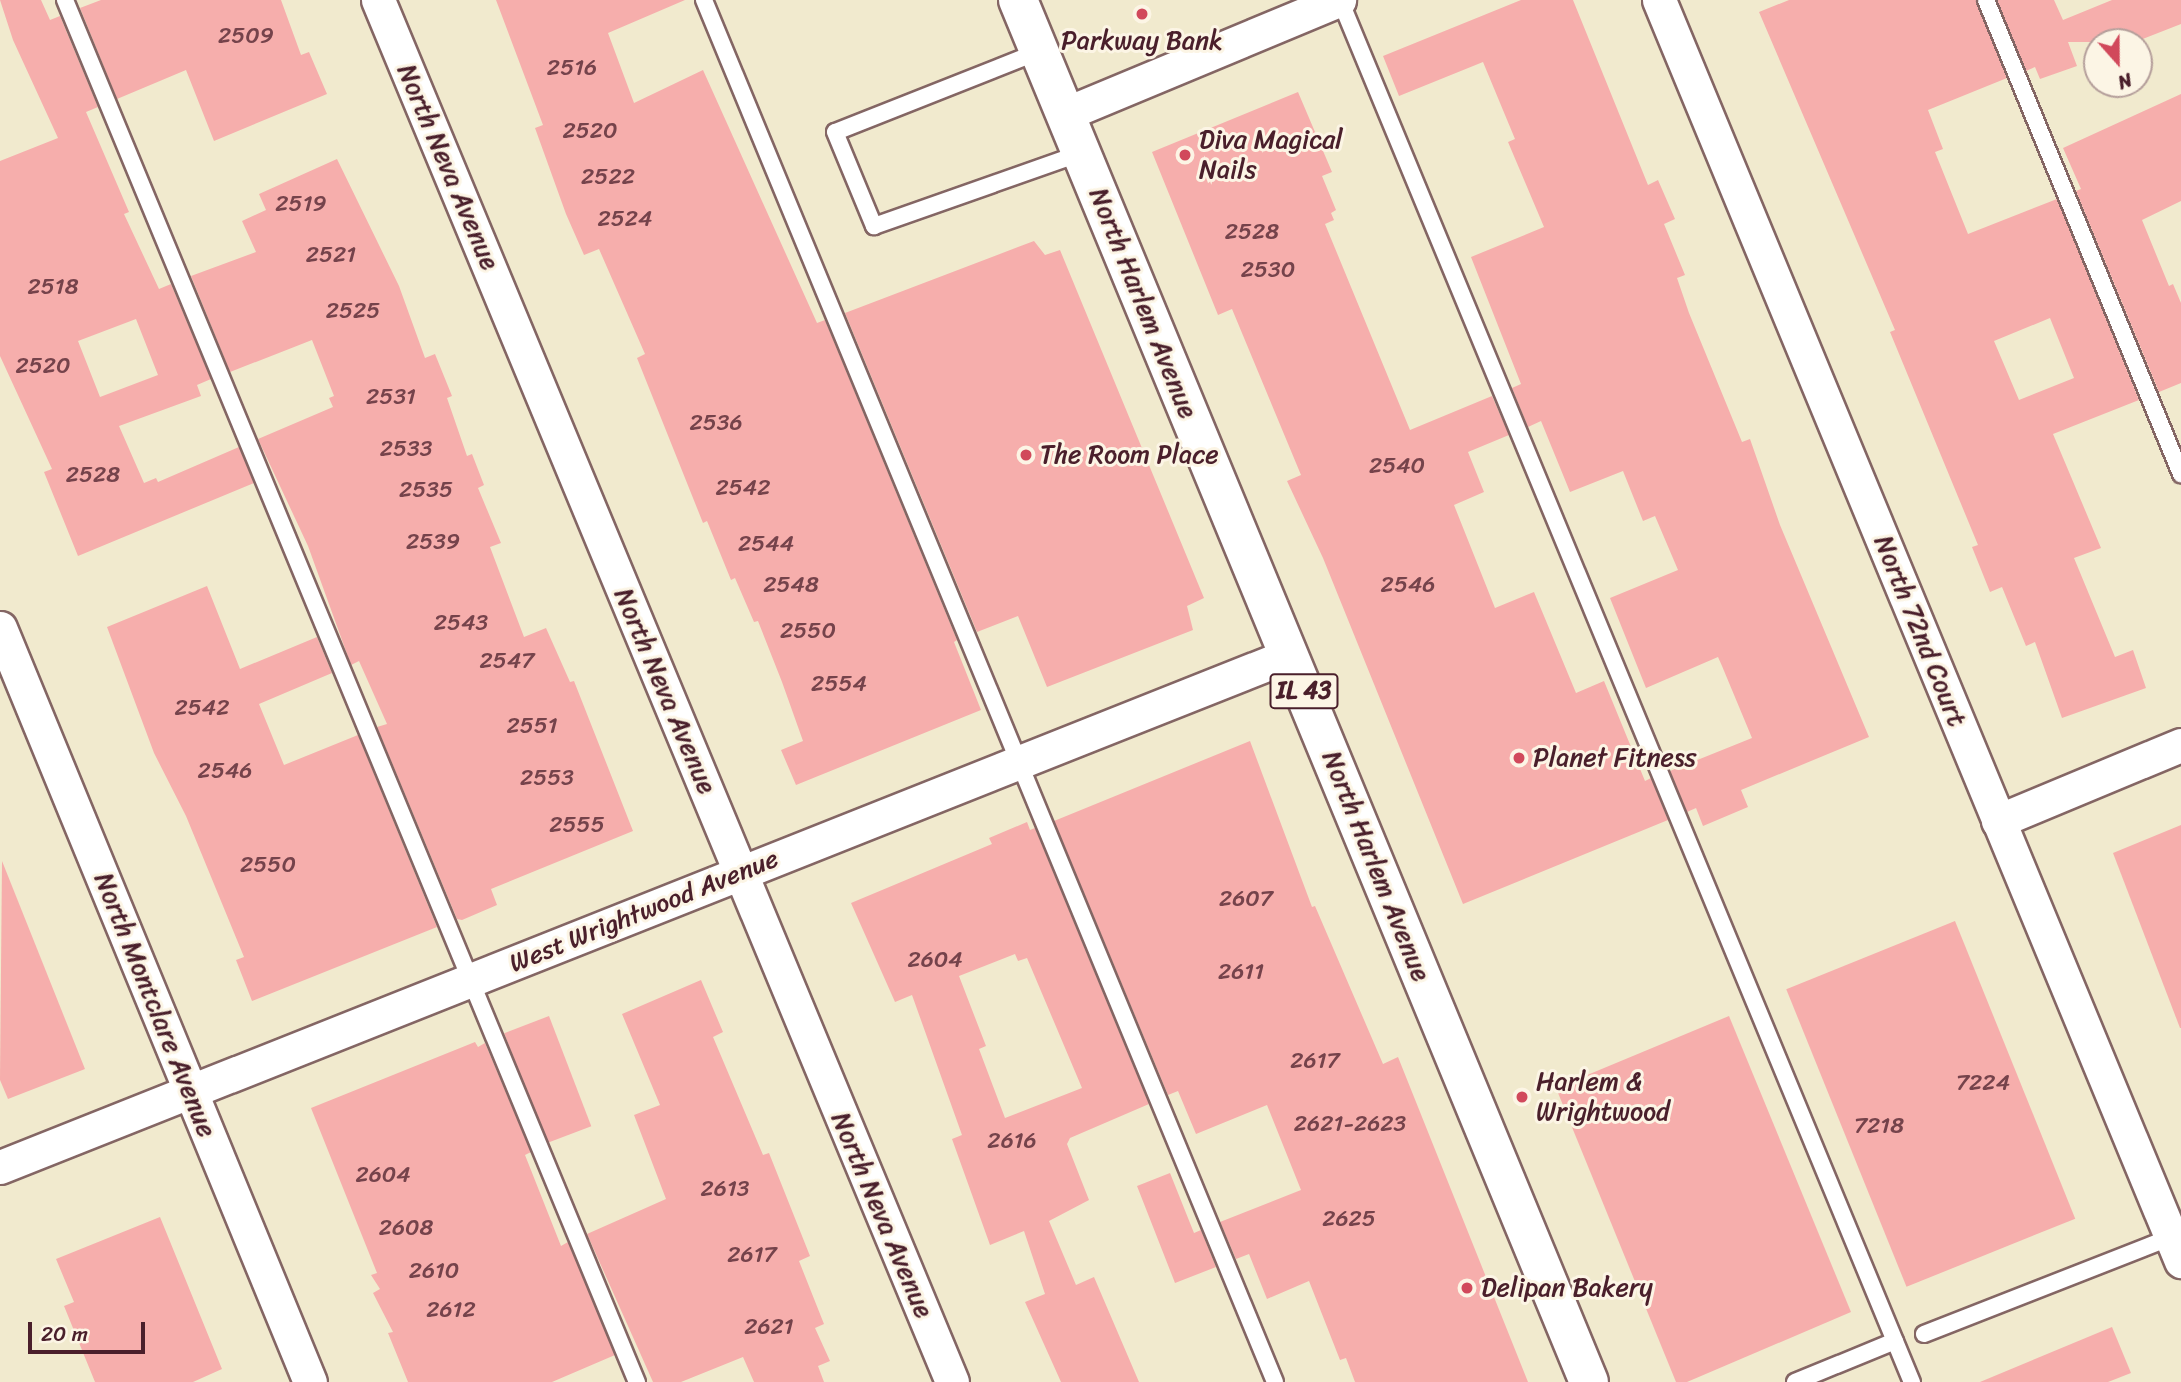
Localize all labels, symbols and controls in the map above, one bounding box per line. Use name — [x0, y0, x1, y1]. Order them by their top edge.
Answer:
marker: Parkway Bank — [1134, 6, 1150, 22]
house number: 2509 — [218, 22, 274, 50]
place label: Parkway Bank — [1061, 25, 1223, 57]
north arrow — [2083, 28, 2153, 98]
house number: 2516 — [547, 54, 597, 82]
street label: North Neva Avenue — [391, 60, 505, 274]
text: N — [2113, 63, 2137, 99]
house number: 2520 — [562, 117, 618, 145]
place label: Diva Magical Nails — [1199, 124, 1342, 186]
marker: Diva Magical Nails — [1177, 147, 1193, 163]
house number: 2522 — [581, 163, 635, 191]
street label: North Harlem Avenue — [1082, 183, 1204, 423]
house number: 2519 — [275, 190, 327, 218]
house number: 2524 — [598, 205, 652, 233]
house number: 2528 — [1225, 218, 1279, 246]
house number: 2521 — [306, 241, 356, 269]
house number: 2530 — [1241, 256, 1295, 284]
house number: 2518 — [27, 273, 79, 301]
house number: 2525 — [326, 297, 380, 325]
house number: 2520 — [15, 352, 71, 380]
house number: 2531 — [366, 383, 416, 411]
house number: 2536 — [689, 409, 743, 437]
house number: 2533 — [380, 435, 432, 463]
place label: The Room Place — [1040, 439, 1220, 471]
marker: The Room Place — [1018, 447, 1034, 463]
house number: 2540 — [1369, 452, 1425, 480]
house number: 2528 — [66, 461, 120, 489]
house number: 2542 — [716, 474, 770, 502]
house number: 2535 — [399, 476, 453, 504]
house number: 2539 — [406, 528, 460, 556]
house number: 2544 — [738, 530, 794, 558]
street label: North 72nd Court — [1867, 531, 1973, 731]
house number: 2548 — [763, 571, 819, 599]
house number: 2546 — [1381, 571, 1435, 599]
street label: North Neva Avenue — [608, 584, 722, 798]
house number: 2543 — [434, 609, 488, 637]
house number: 2550 — [780, 617, 836, 645]
house number: 2547 — [480, 647, 534, 675]
house number: 2554 — [811, 670, 867, 698]
road number: IL 43 — [1269, 670, 1339, 712]
house number: 2542 — [175, 694, 229, 722]
house number: 2551 — [506, 712, 558, 740]
place label: Planet Fitness — [1533, 742, 1697, 774]
street label: North Harlem Avenue — [1315, 746, 1437, 986]
marker: Planet Fitness — [1511, 750, 1527, 766]
house number: 2546 — [198, 757, 252, 785]
house number: 2553 — [520, 764, 574, 792]
house number: 2555 — [549, 811, 605, 839]
street label: West Wrightwood Avenue — [505, 843, 783, 979]
house number: 2550 — [240, 851, 296, 879]
street label: North Montclare Avenue — [88, 869, 222, 1141]
house number: 2607 — [1219, 885, 1273, 913]
house number: 2604 — [907, 946, 963, 974]
house number: 2611 — [1218, 958, 1264, 986]
house number: 2617 — [1290, 1047, 1340, 1075]
place label: Harlem & Wrightwood — [1536, 1066, 1670, 1128]
house number: 7224 — [1956, 1069, 2010, 1097]
marker: Harlem & Wrightwood — [1514, 1089, 1530, 1105]
street label: North Neva Avenue — [825, 1108, 939, 1322]
house number: 2621-2623 — [1294, 1110, 1406, 1138]
house number: 7218 — [1854, 1112, 1904, 1140]
house number: 2616 — [987, 1127, 1037, 1155]
house number: 2604 — [355, 1161, 411, 1189]
house number: 2613 — [701, 1175, 749, 1203]
house number: 2625 — [1322, 1205, 1376, 1233]
house number: 2608 — [379, 1214, 433, 1242]
house number: 2617 — [727, 1241, 777, 1269]
house number: 2610 — [409, 1257, 459, 1285]
place label: Delipan Bakery — [1481, 1272, 1653, 1304]
marker: Delipan Bakery — [1459, 1280, 1475, 1296]
house number: 2612 — [426, 1296, 476, 1324]
scale bar — [32, 1308, 149, 1352]
house number: 2621 — [744, 1313, 794, 1341]
text: 20 m — [41, 1315, 88, 1353]

